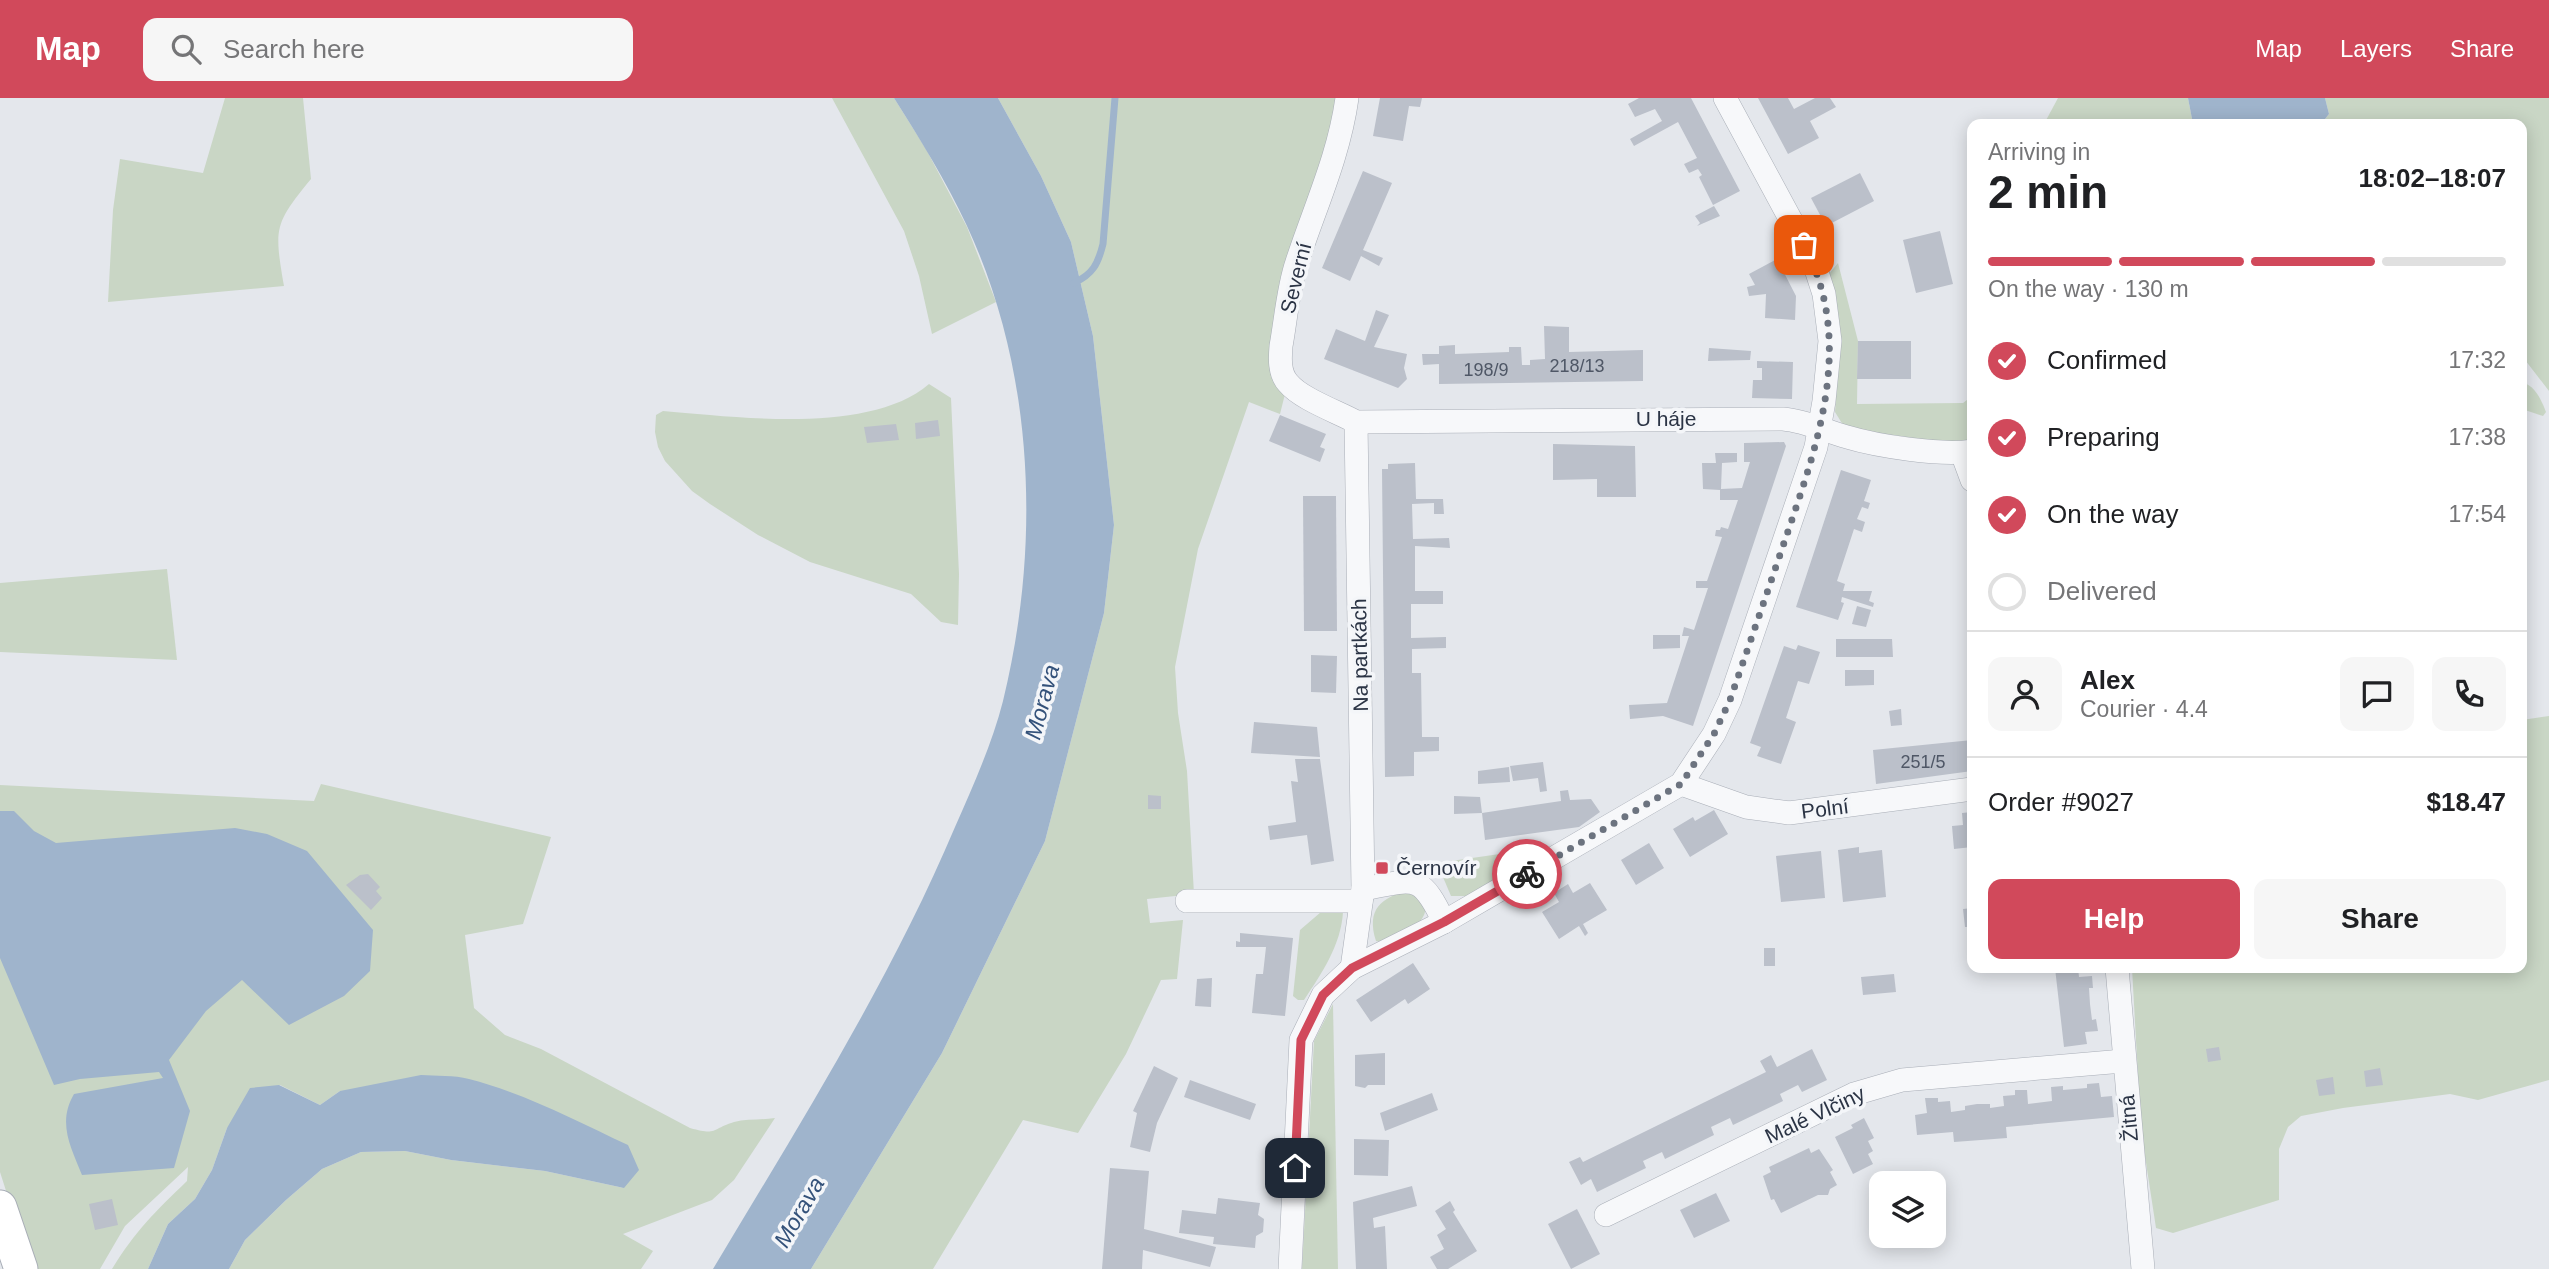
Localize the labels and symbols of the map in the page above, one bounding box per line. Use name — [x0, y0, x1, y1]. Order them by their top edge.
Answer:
pin — [1774, 215, 1834, 275]
street label: Severní — [1276, 240, 1315, 316]
house number: 218/13 — [1549, 356, 1605, 376]
house number: 198/9 — [1463, 360, 1509, 380]
street label: U háje — [1636, 407, 1696, 430]
street label: Na partkách — [1347, 598, 1372, 712]
water label: Morava — [1020, 662, 1064, 742]
house number: 251/5 — [1900, 752, 1946, 772]
street label: Polní — [1800, 794, 1850, 823]
courier — [1492, 839, 1562, 909]
place label: Černovír — [1396, 856, 1477, 879]
marker: Černovír — [1374, 860, 1390, 876]
street label: Malé Vlčiny — [1761, 1081, 1869, 1148]
street label: Žitná — [2115, 1093, 2142, 1142]
pin — [1265, 1138, 1325, 1198]
water label: Morava — [769, 1172, 829, 1252]

